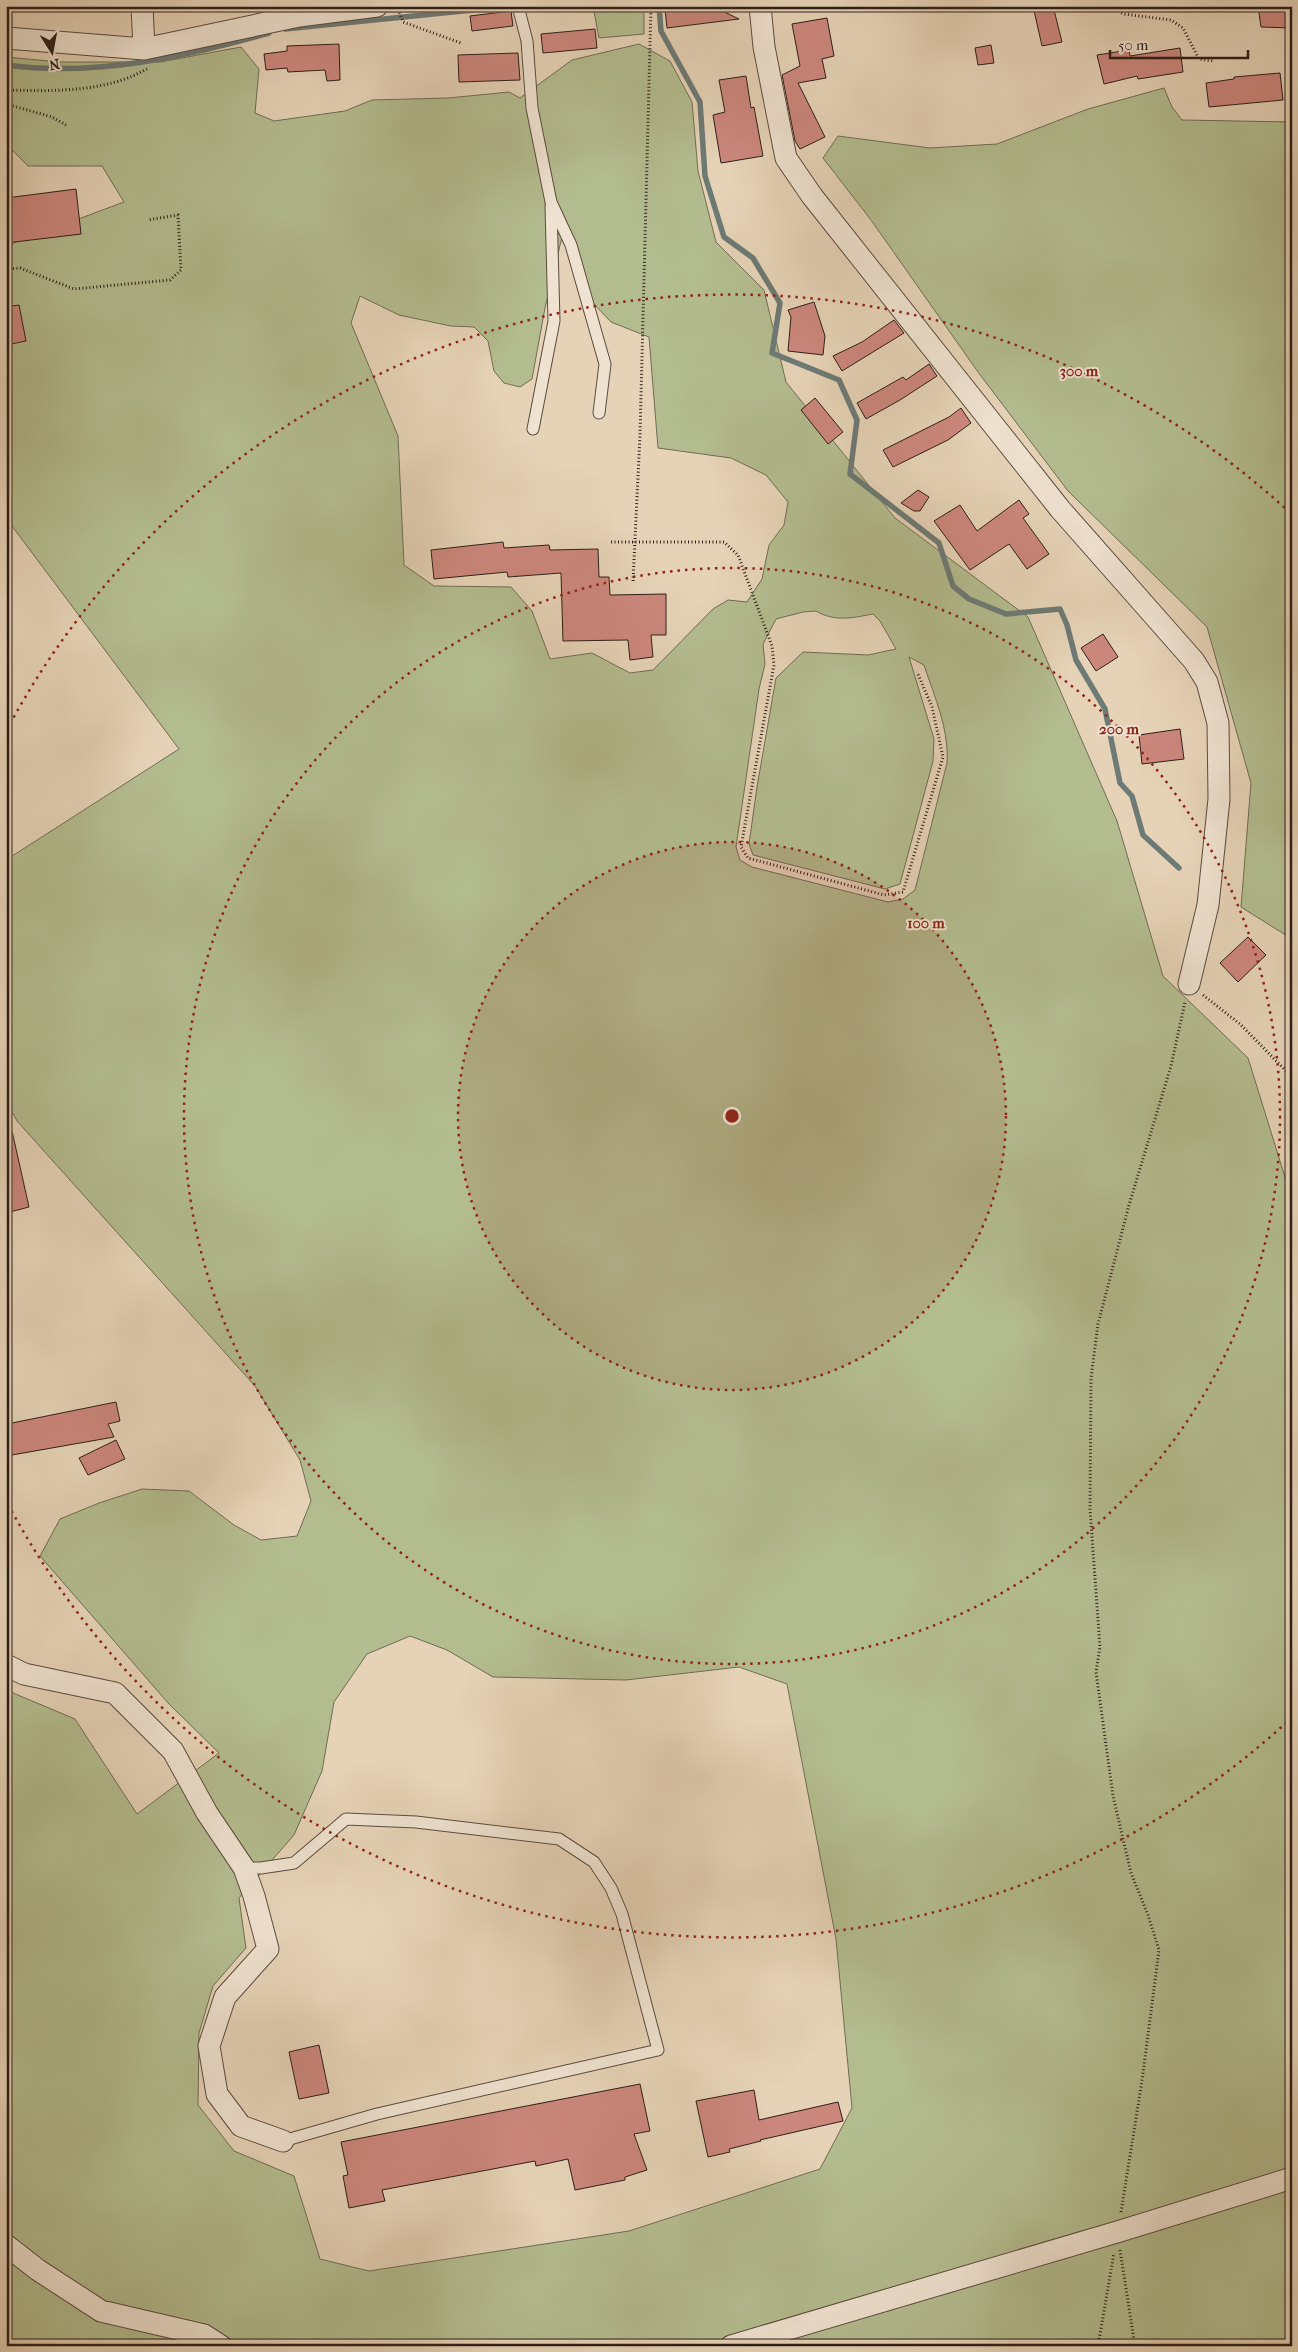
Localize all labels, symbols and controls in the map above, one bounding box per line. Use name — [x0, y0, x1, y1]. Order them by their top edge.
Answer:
north arrow — [28, 28, 78, 78]
scale bar — [1110, 28, 1248, 60]
text: 50 m — [1118, 36, 1149, 54]
text: N — [47, 55, 61, 74]
text: 300 m — [1060, 362, 1099, 380]
text: 200 m — [1099, 720, 1139, 738]
text: 100 m — [907, 914, 945, 932]
centre of rings — [723, 1107, 741, 1125]

